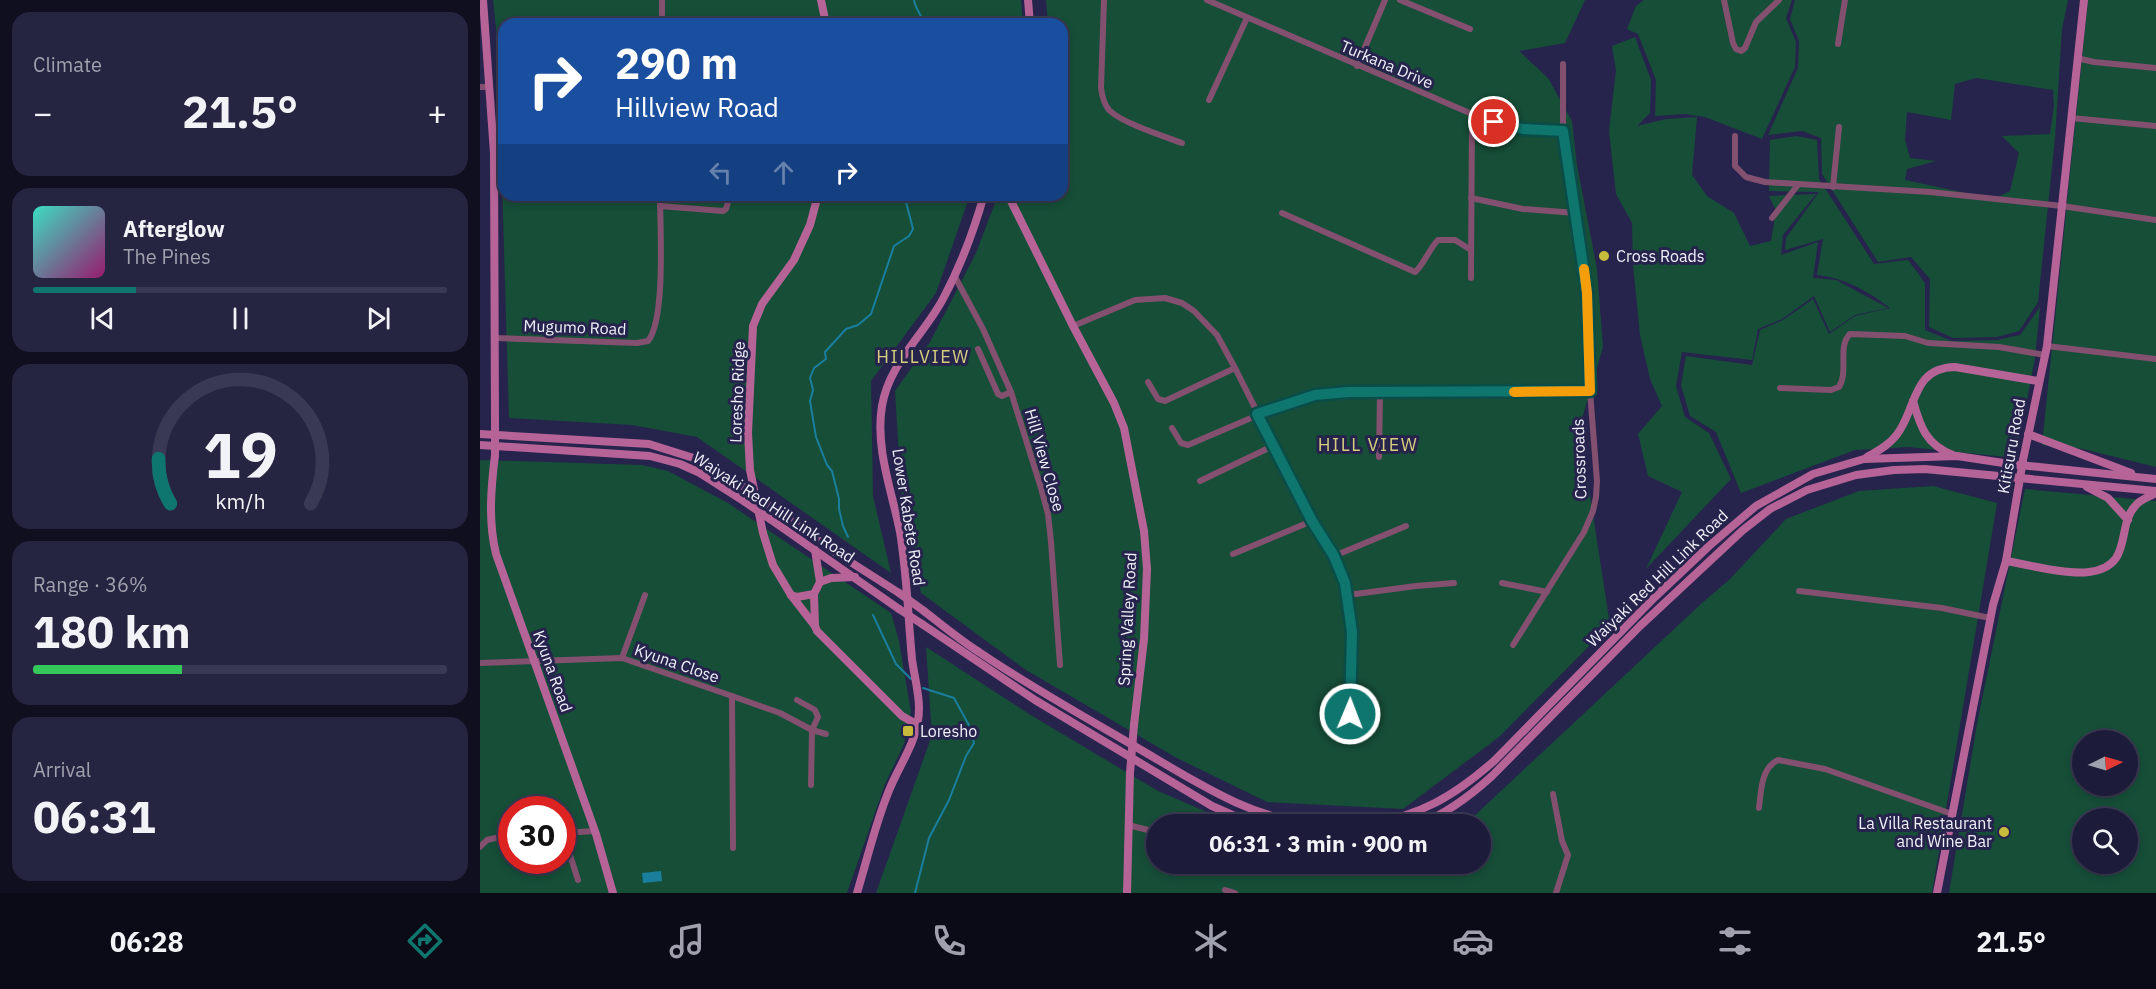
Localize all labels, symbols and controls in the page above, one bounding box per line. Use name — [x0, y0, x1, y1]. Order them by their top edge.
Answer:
street label: Turkana Drive — [1338, 35, 1437, 93]
text: 290 m — [615, 36, 738, 91]
icon: right — [516, 42, 594, 120]
text: Climate — [33, 51, 102, 78]
text: 21.5° — [182, 82, 298, 140]
text: Hillview Road — [615, 89, 779, 124]
text: − — [33, 91, 53, 134]
text: + — [427, 91, 447, 134]
pin — [1468, 96, 1519, 147]
icon: arrive — [1477, 105, 1510, 138]
icon: left — [704, 156, 737, 189]
icon: ahead — [767, 156, 800, 189]
icon: right — [830, 156, 863, 189]
text: Afterglow — [123, 214, 225, 243]
text: The Pines — [123, 243, 211, 270]
place label: Cross Roads — [1616, 246, 1705, 266]
marker: Cross Roads — [1597, 249, 1611, 263]
icon: previous — [86, 302, 119, 335]
icon: pause — [224, 302, 257, 335]
icon: next — [362, 302, 395, 335]
street label: Mugumo Road — [523, 315, 627, 339]
street label: Loresho Ridge — [725, 341, 749, 443]
district label: HILLVIEW — [876, 345, 970, 368]
street label: Kitisuru Road — [1993, 397, 2029, 495]
street label: Hill View Close — [1021, 406, 1069, 514]
text: 19 — [203, 414, 277, 495]
street label: Crossroads — [1568, 418, 1590, 500]
district label: HILL VIEW — [1318, 433, 1418, 456]
street label: Waiyaki Red Hill Link Road — [689, 447, 859, 567]
street label: Lower Kabete Road — [888, 447, 930, 587]
text: km/h — [215, 487, 265, 515]
street label: Waiyaki Red Hill Link Road — [1582, 505, 1732, 651]
street label: Spring Valley Road — [1114, 552, 1140, 686]
text: Range · 36% — [33, 571, 148, 598]
text: 180 km — [33, 602, 191, 660]
street label: Kyuna Road — [529, 628, 577, 714]
street label: Kyuna Close — [632, 639, 722, 687]
position arrow — [1318, 682, 1382, 746]
place label: Loresho — [920, 721, 977, 741]
marker: Loresho — [901, 724, 915, 738]
north arrow — [2072, 730, 2138, 796]
map controls — [2072, 730, 2138, 874]
text: Arrival — [33, 756, 91, 783]
text: 06:31 — [33, 787, 156, 845]
speed limit sign: 30 — [498, 796, 576, 874]
button: search — [2072, 808, 2138, 874]
place label: La Villa Restaurant and Wine Bar — [1858, 813, 1992, 851]
marker: La Villa Restaurant and Wine Bar — [1997, 825, 2011, 839]
text: 06:31 · 3 min · 900 m — [1209, 829, 1428, 858]
icon: directions — [404, 920, 446, 962]
icon: music — [666, 920, 708, 962]
icon: phone — [928, 920, 970, 962]
icon: climate — [1190, 920, 1232, 962]
icon: car — [1452, 920, 1494, 962]
icon: filters — [1714, 920, 1756, 962]
text: 06:28 — [110, 924, 184, 959]
text: 21.5° — [1976, 924, 2046, 959]

